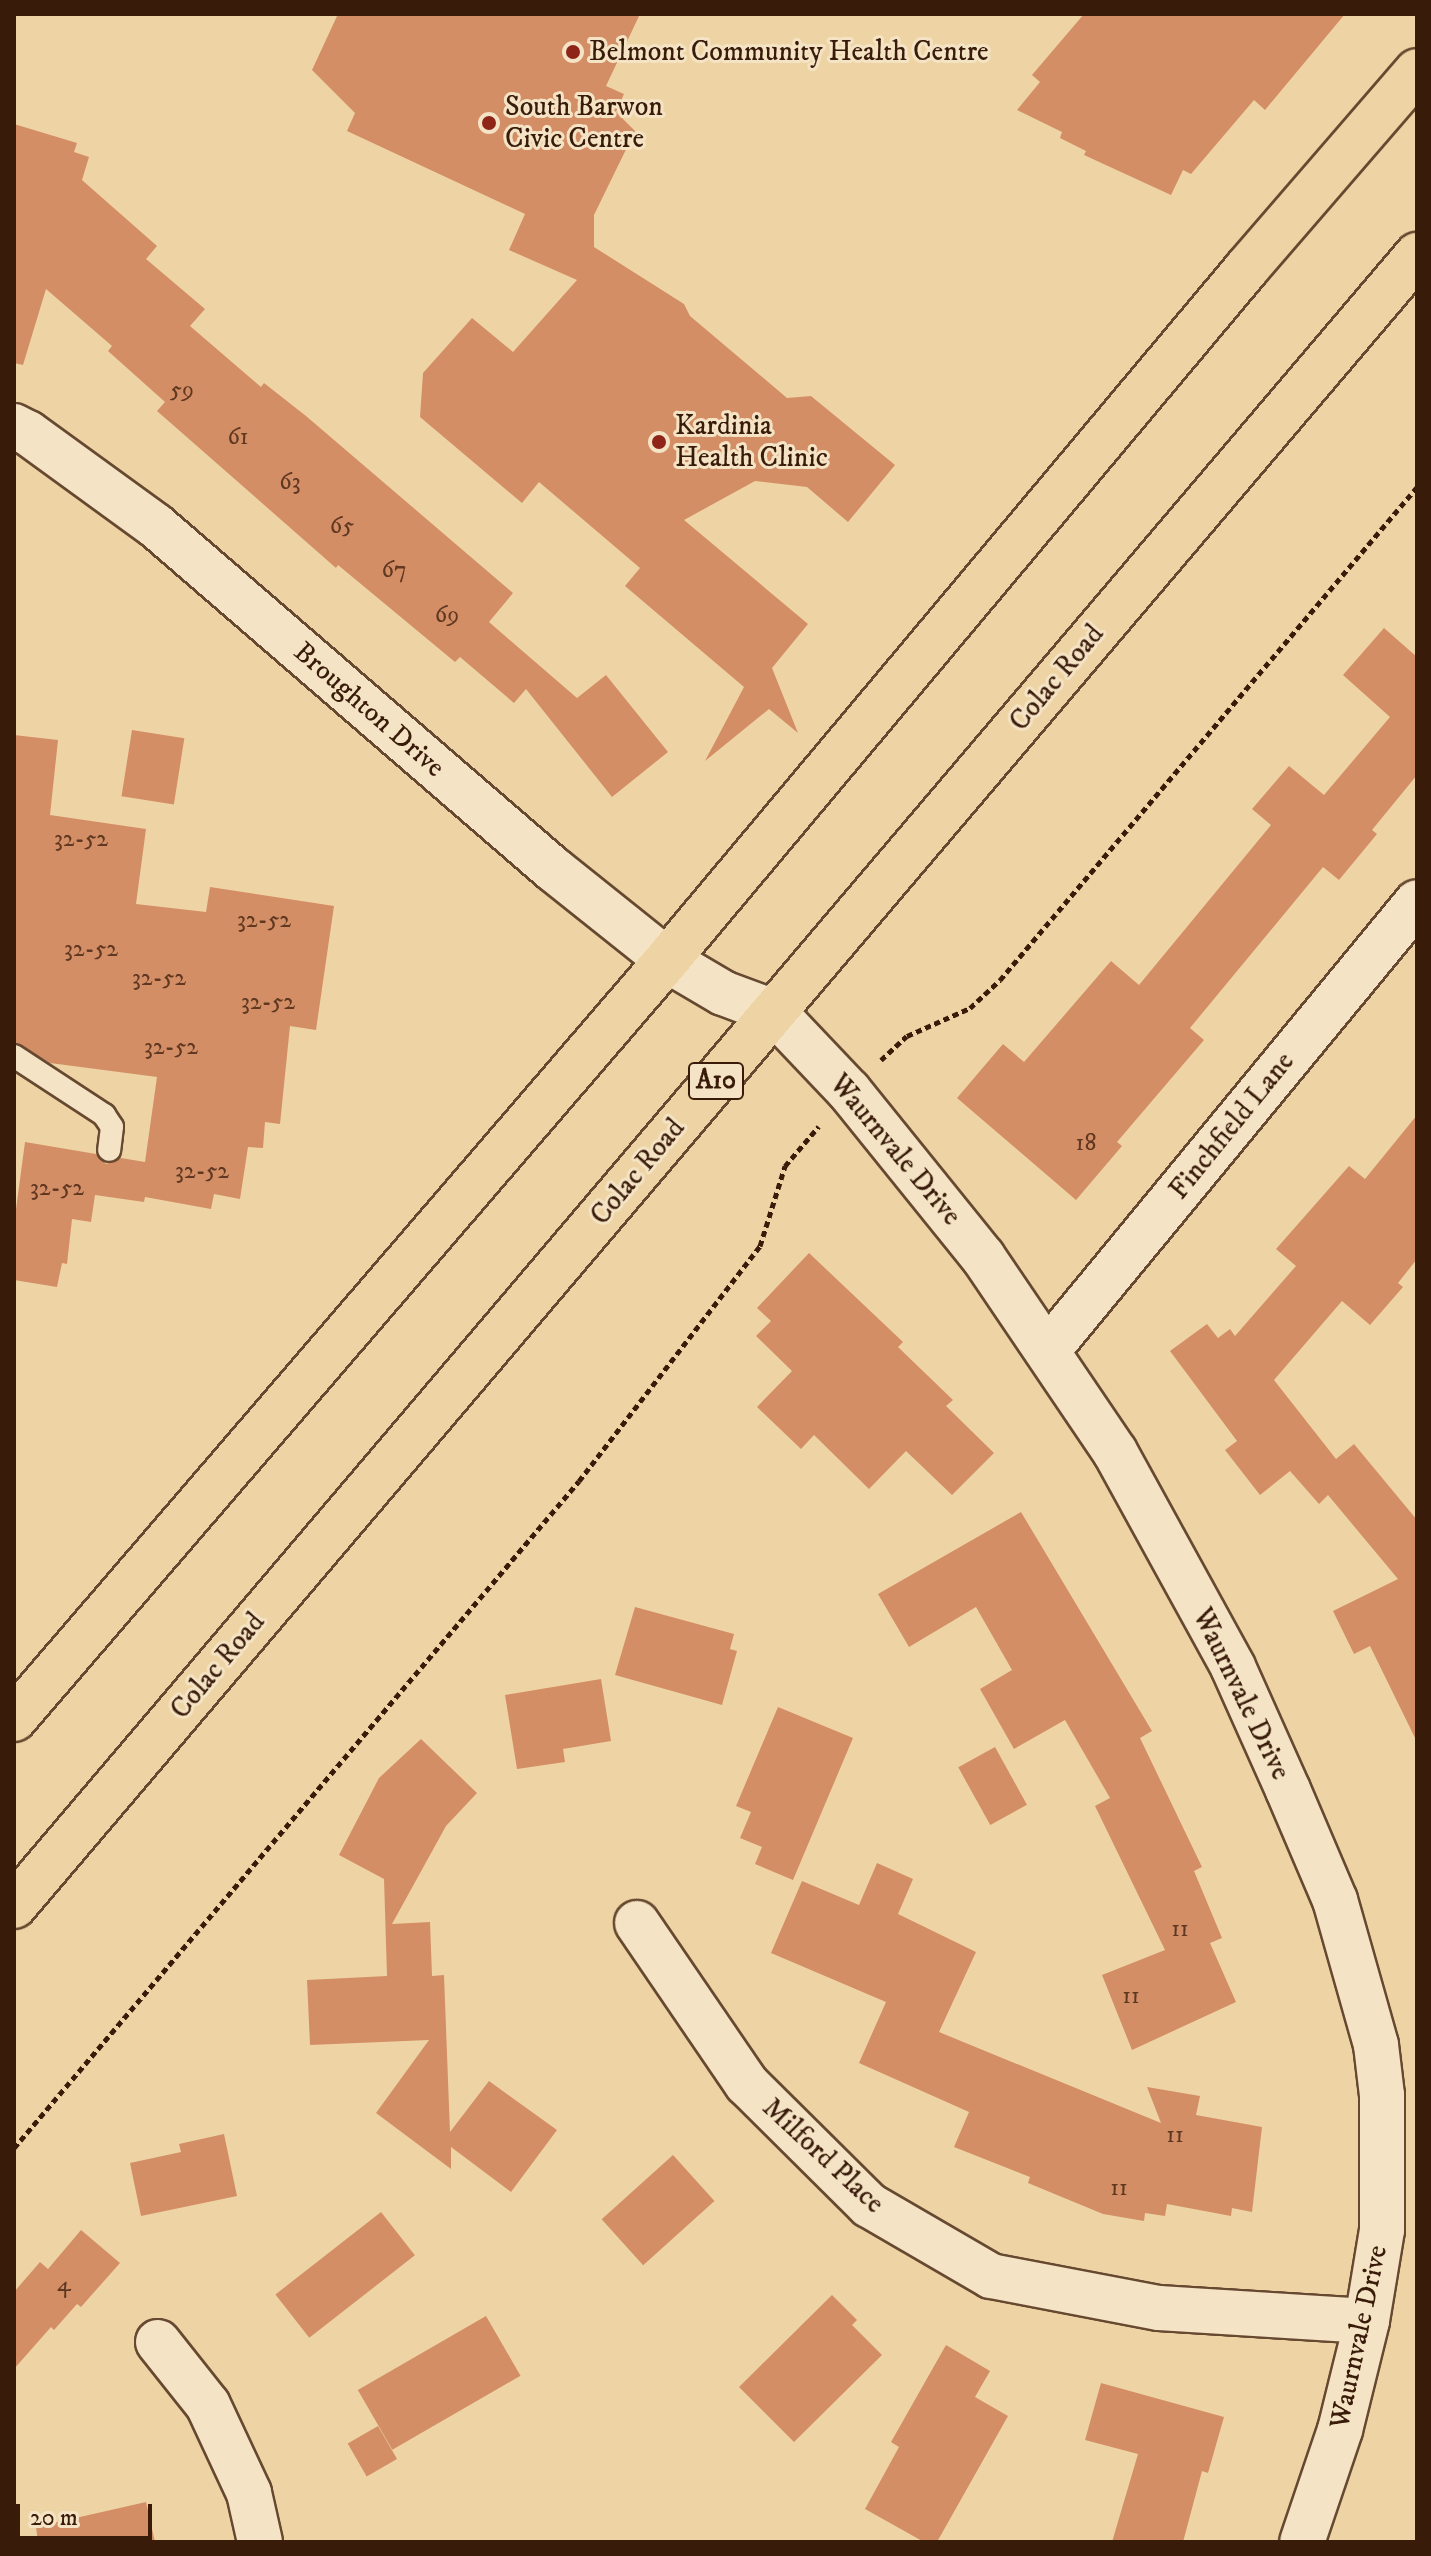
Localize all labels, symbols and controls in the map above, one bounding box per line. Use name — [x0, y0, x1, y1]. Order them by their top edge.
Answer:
place label: Belmont Community Health Centre — [589, 35, 989, 69]
marker: Belmont Community Health Centre — [564, 43, 582, 61]
place label: South Barwon Civic Centre — [505, 90, 663, 156]
marker: South Barwon Civic Centre — [480, 114, 498, 132]
house number: 59 — [170, 377, 194, 405]
place label: Kardinia Health Clinic — [675, 409, 828, 475]
house number: 61 — [227, 424, 249, 452]
marker: Kardinia Health Clinic — [650, 433, 668, 451]
house number: 63 — [279, 469, 301, 497]
house number: 65 — [330, 513, 354, 541]
house number: 67 — [381, 557, 407, 585]
house number: 69 — [435, 602, 459, 630]
street label: Colac Road — [1003, 618, 1111, 738]
street label: Broughton Drive — [287, 635, 451, 785]
house number: 32-52 — [54, 826, 108, 854]
house number: 32-52 — [237, 907, 291, 935]
house number: 32-52 — [64, 936, 118, 964]
house number: 32-52 — [132, 965, 186, 993]
house number: 32-52 — [241, 989, 295, 1017]
house number: 32-52 — [144, 1034, 198, 1062]
street label: Finchfield Lane — [1162, 1046, 1302, 1206]
road number: A10 — [686, 1059, 746, 1103]
street label: Waurnvale Drive — [822, 1068, 968, 1232]
street label: Colac Road — [584, 1112, 692, 1232]
house number: 18 — [1076, 1130, 1096, 1158]
house number: 32-52 — [175, 1158, 229, 1186]
house number: 32-52 — [30, 1175, 84, 1203]
street label: Waurnvale Drive — [1185, 1603, 1297, 1785]
street label: Colac Road — [164, 1606, 272, 1726]
house number: 11 — [1171, 1916, 1189, 1944]
house number: 11 — [1122, 1983, 1140, 2011]
street label: Milford Place — [755, 2091, 891, 2221]
house number: 11 — [1166, 2122, 1184, 2150]
house number: 11 — [1110, 2175, 1128, 2203]
street label: Waurnvale Drive — [1323, 2242, 1395, 2432]
house number: 4 — [57, 2271, 71, 2299]
scale bar — [20, 2488, 156, 2538]
text: 20 m — [30, 2503, 78, 2533]

